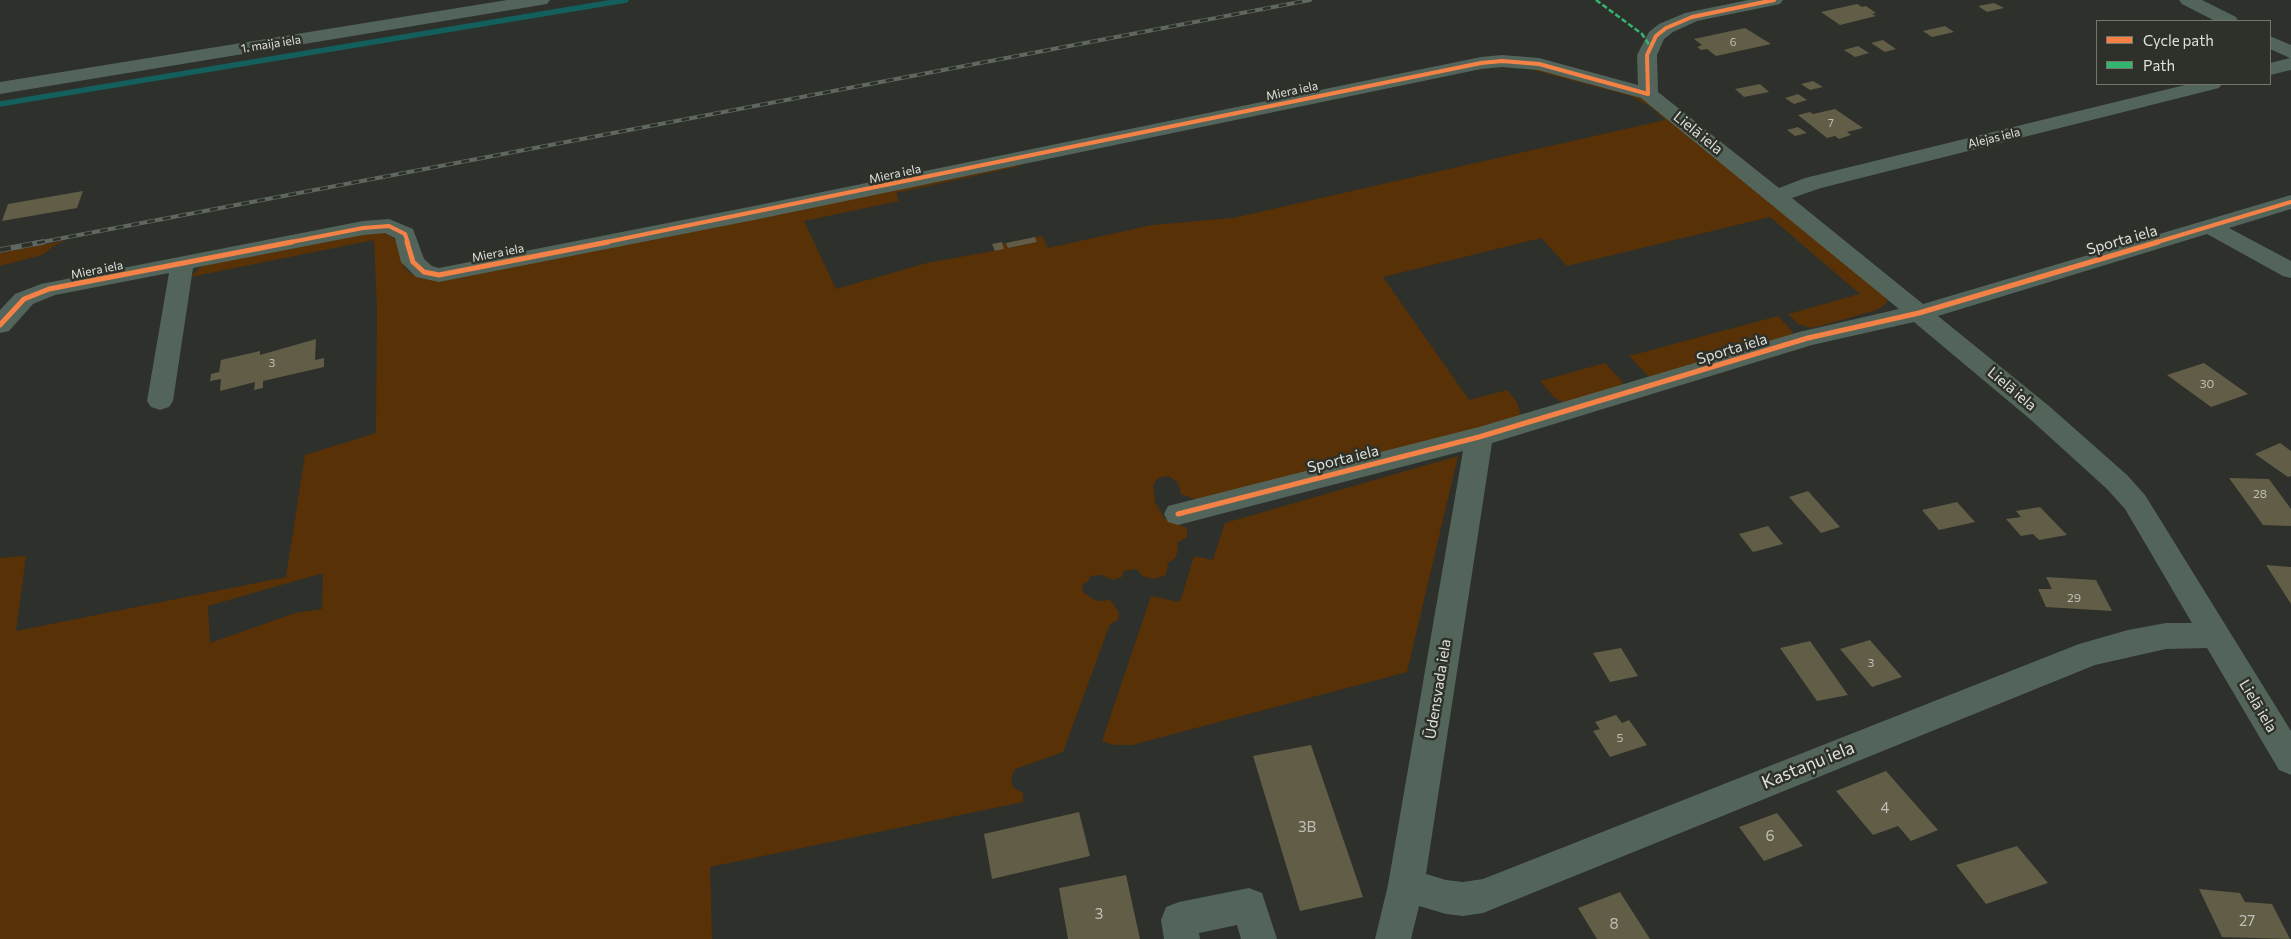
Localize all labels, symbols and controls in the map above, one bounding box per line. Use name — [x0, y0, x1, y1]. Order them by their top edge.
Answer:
legend — [2096, 20, 2271, 85]
text: Cycle path — [2143, 31, 2214, 49]
street label: 1. maija iela — [240, 32, 302, 56]
house number: 6 — [1730, 35, 1736, 49]
text: Path — [2143, 56, 2175, 74]
street label: Miera iela — [1265, 78, 1319, 104]
street label: Lielā iela — [1670, 108, 1726, 158]
house number: 7 — [1828, 116, 1834, 130]
street label: Alejas iela — [1966, 125, 2022, 151]
street label: Miera iela — [868, 161, 922, 187]
street label: Sporta iela — [2084, 221, 2160, 259]
street label: Miera iela — [471, 241, 525, 265]
street label: Miera iela — [70, 258, 124, 282]
street label: Sporta iela — [1695, 330, 1769, 368]
house number: 3 — [269, 356, 275, 370]
street label: Lielā iela — [1984, 363, 2040, 415]
house number: 30 — [2200, 377, 2214, 391]
street label: Sporta iela — [1305, 441, 1381, 477]
house number: 28 — [2253, 487, 2267, 501]
house number: 29 — [2067, 591, 2081, 605]
street label: Ūdensvada iela — [1421, 638, 1455, 740]
house number: 3 — [1868, 656, 1874, 670]
street label: Lielā iela — [2235, 676, 2281, 736]
house number: 5 — [1617, 731, 1623, 745]
street label: Kastaņu iela — [1758, 737, 1858, 793]
house number: 4 — [1881, 799, 1889, 817]
house number: 3B — [1298, 818, 1316, 836]
house number: 6 — [1765, 827, 1775, 845]
house number: 3 — [1095, 905, 1103, 923]
house number: 27 — [2239, 912, 2255, 930]
house number: 8 — [1609, 915, 1619, 933]

